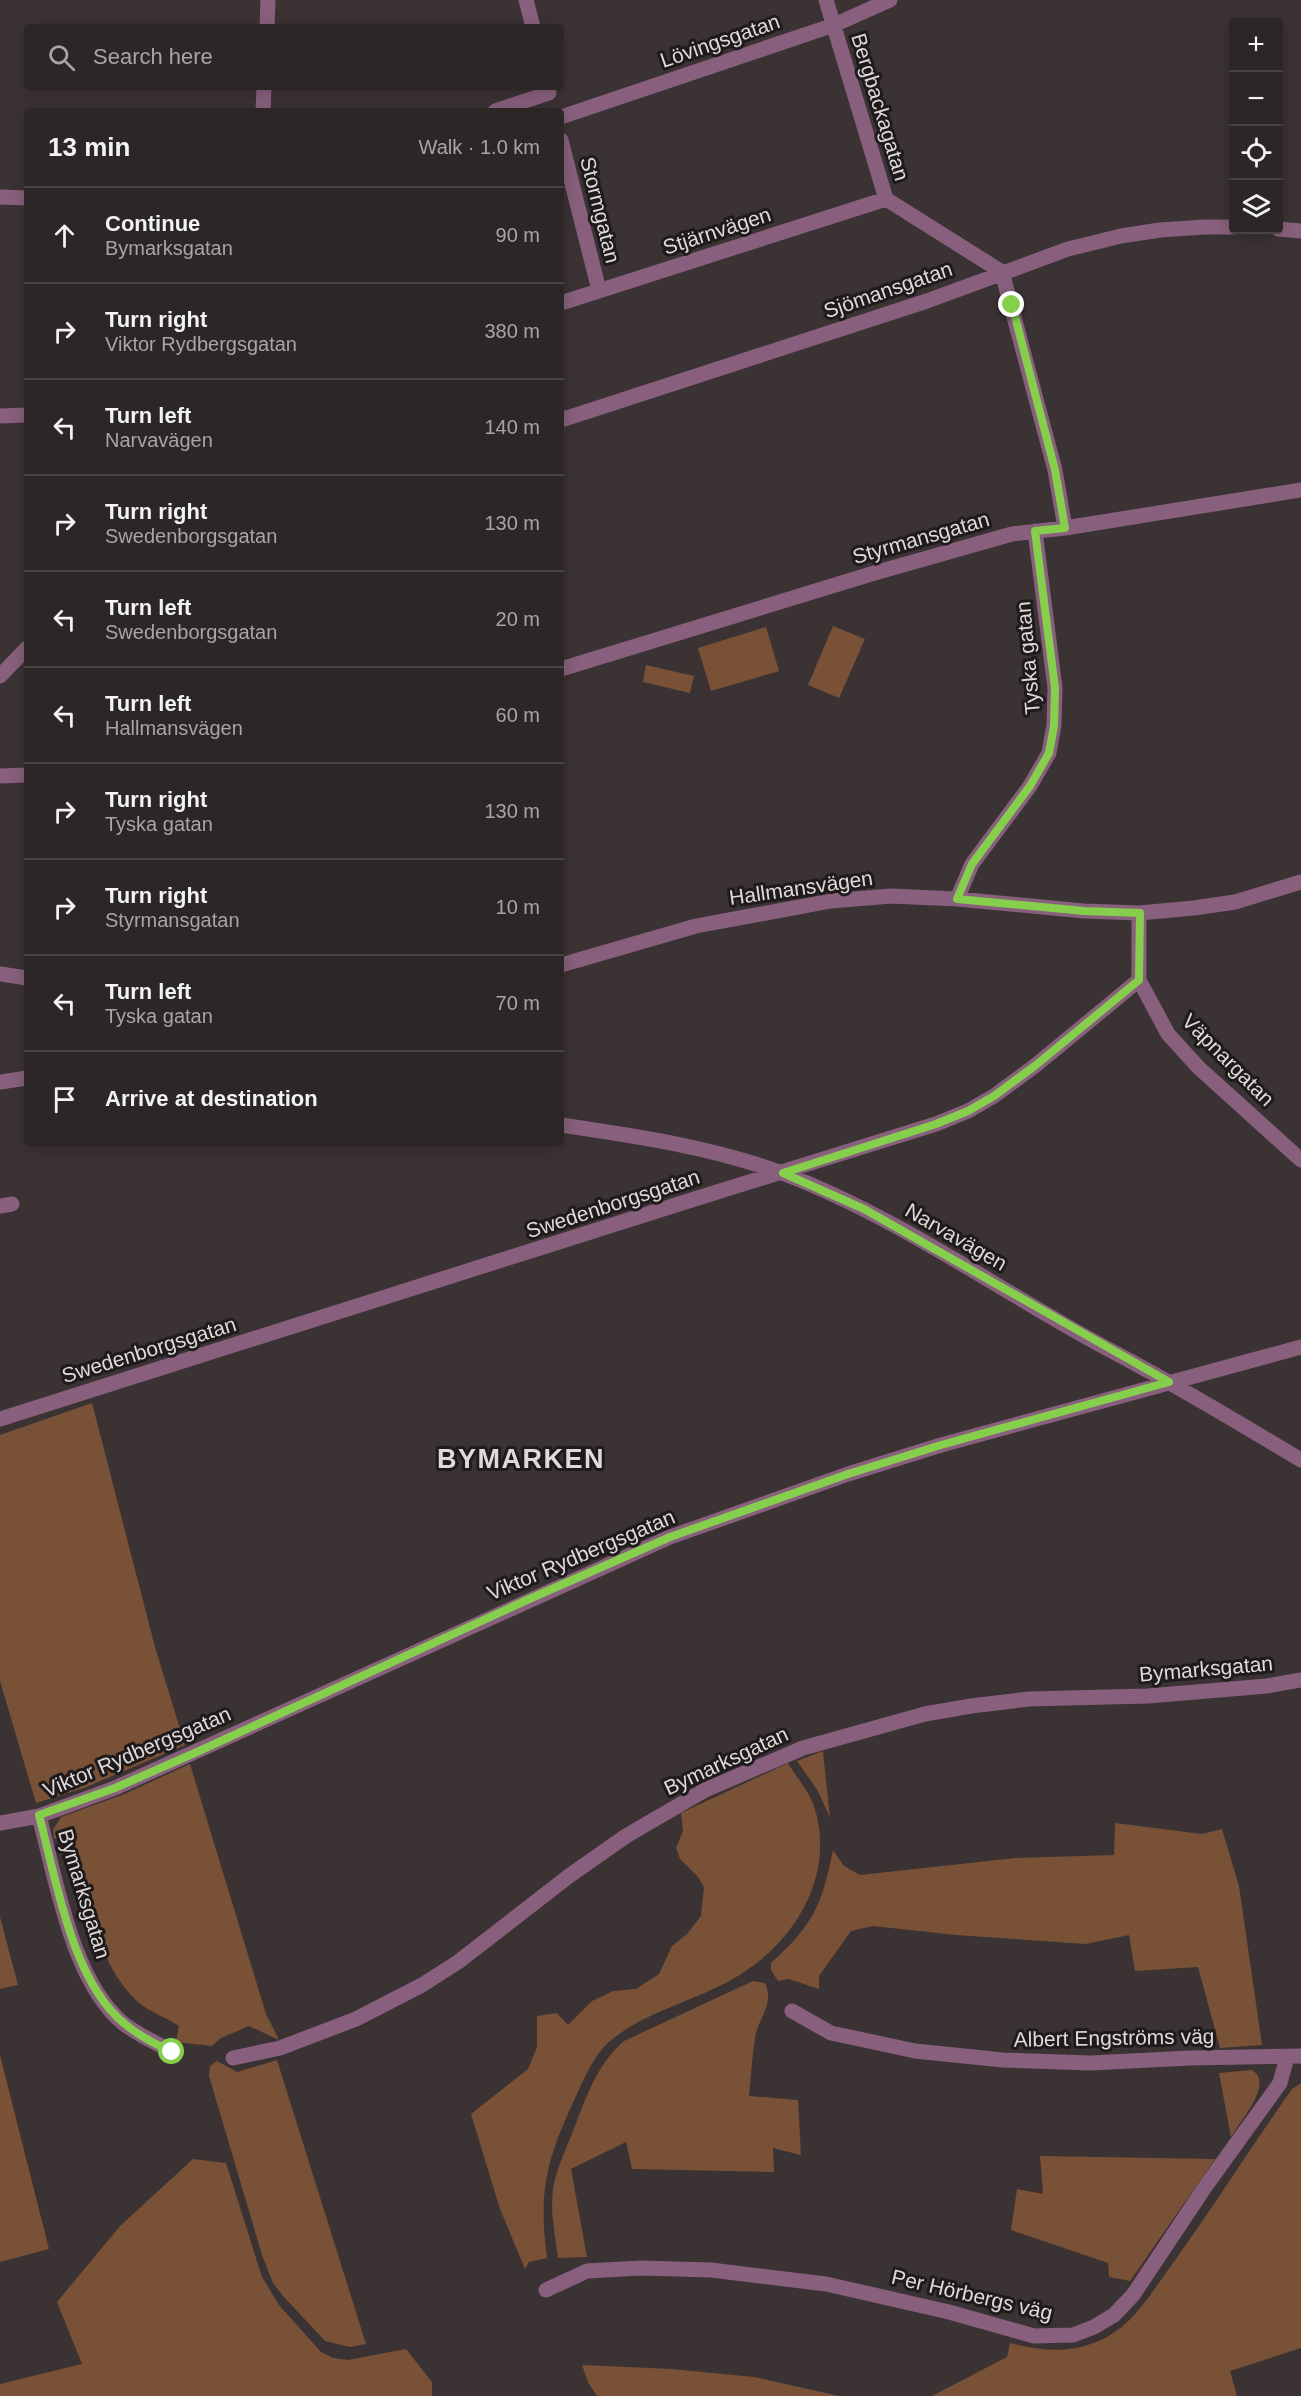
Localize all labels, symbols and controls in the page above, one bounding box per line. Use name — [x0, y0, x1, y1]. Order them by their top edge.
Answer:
street label: Lövingsgatan — [657, 9, 783, 72]
map controls — [1229, 18, 1283, 234]
button: + — [1229, 18, 1283, 72]
search box — [24, 24, 564, 90]
street label: Bergbackagatan — [847, 30, 914, 183]
icon: search — [45, 41, 78, 74]
text: Search here — [93, 44, 213, 69]
button: − — [1229, 72, 1283, 126]
button: locate — [1229, 126, 1283, 180]
text: 13 min — [48, 132, 130, 162]
text: Walk · 1.0 km — [419, 136, 540, 158]
street label: Stormgatan — [576, 154, 625, 265]
button: layers — [1229, 180, 1283, 234]
street label: Stjärnvägen — [660, 202, 774, 259]
text: Continue — [105, 211, 200, 236]
icon: ahead — [48, 219, 81, 252]
text: 90 m — [496, 224, 540, 246]
text: Bymarksgatan — [105, 237, 233, 259]
street label: Sjömansgatan — [821, 257, 955, 322]
route end — [998, 291, 1024, 317]
text: Turn right — [105, 307, 207, 332]
icon: right — [48, 315, 81, 348]
text: 380 m — [484, 320, 540, 342]
text: Viktor Rydbergsgatan — [105, 333, 297, 355]
text: Turn left — [105, 403, 191, 428]
icon: left — [48, 411, 81, 444]
text: 140 m — [484, 416, 540, 438]
text: Narvavägen — [105, 429, 213, 451]
text: Turn right — [105, 499, 207, 524]
icon: right — [48, 507, 81, 540]
street label: Styrmansgatan — [850, 507, 992, 568]
text: 130 m — [484, 512, 540, 534]
text: Swedenborgsgatan — [105, 525, 277, 547]
text: Turn left — [105, 595, 191, 620]
street label: Tyska gatan — [1011, 601, 1044, 715]
icon: left — [48, 603, 81, 636]
text: 20 m — [496, 608, 540, 630]
text: Swedenborgsgatan — [105, 621, 277, 643]
text: Turn left — [105, 691, 191, 716]
icon: left — [48, 699, 81, 732]
text: 60 m — [496, 704, 540, 726]
text: Hallmansvägen — [105, 717, 243, 739]
text: Turn right — [105, 787, 207, 812]
icon: right — [48, 795, 81, 828]
text: 130 m — [484, 800, 540, 822]
text: Tyska gatan — [105, 813, 213, 835]
street label: Hallmansvägen — [728, 866, 874, 909]
text: Turn right — [105, 883, 207, 908]
icon: right — [48, 891, 81, 924]
text: 10 m — [496, 896, 540, 918]
text: Styrmansgatan — [105, 909, 240, 931]
text: Turn left — [105, 979, 191, 1004]
icon: left — [48, 987, 81, 1020]
text: 70 m — [496, 992, 540, 1014]
text: Tyska gatan — [105, 1005, 213, 1027]
street label: Väpnargatan — [1178, 1009, 1279, 1110]
icon: arrive — [48, 1083, 81, 1116]
text: Arrive at destination — [105, 1086, 318, 1111]
street label: Swedenborgsgatan — [523, 1165, 702, 1242]
street label: Narvavägen — [901, 1198, 1011, 1275]
street label: Swedenborgsgatan — [59, 1312, 239, 1387]
district label: BYMARKEN — [437, 1444, 605, 1474]
street label: Viktor Rydbergsgatan — [484, 1505, 678, 1605]
street label: Bymarksgatan — [1138, 1651, 1274, 1686]
street label: Viktor Rydbergsgatan — [40, 1702, 234, 1802]
street label: Bymarksgatan — [660, 1722, 791, 1799]
street label: Bymarksgatan — [54, 1826, 115, 1961]
street label: Albert Engströms väg — [1013, 2024, 1215, 2051]
route start — [158, 2038, 184, 2064]
street label: Per Hörbergs väg — [889, 2265, 1055, 2324]

